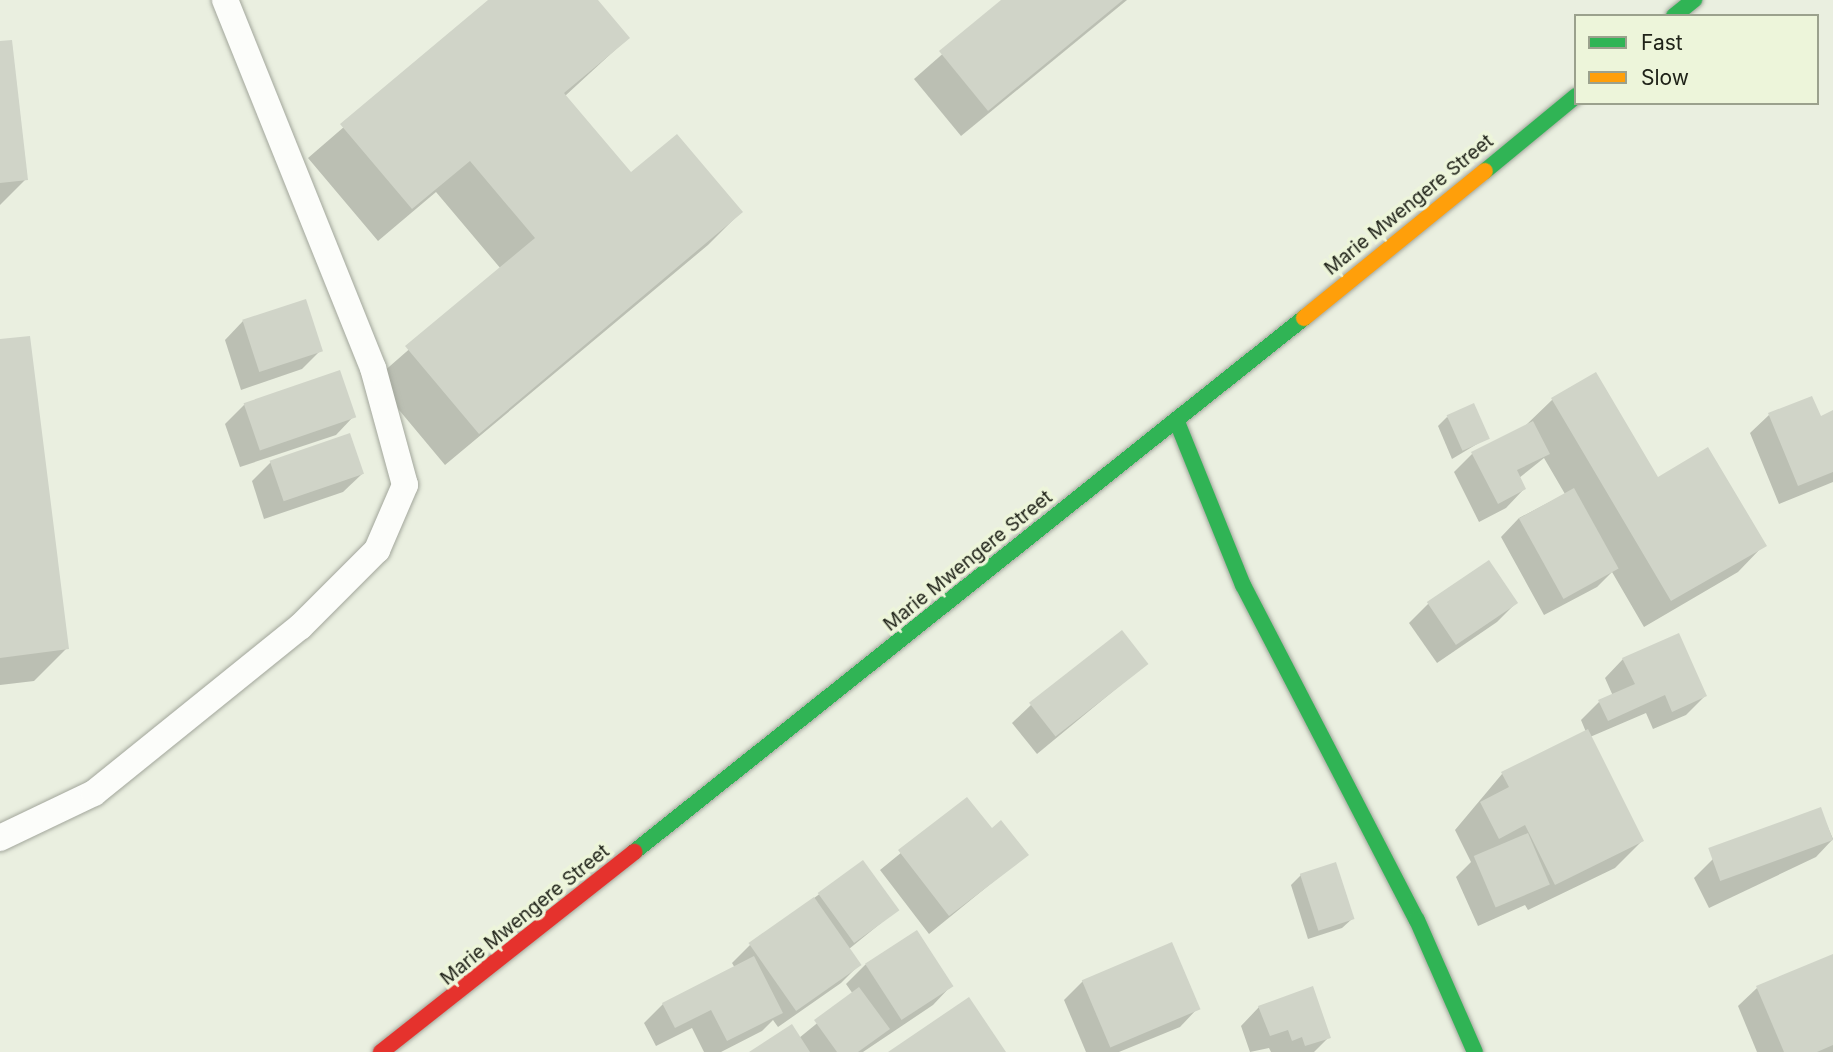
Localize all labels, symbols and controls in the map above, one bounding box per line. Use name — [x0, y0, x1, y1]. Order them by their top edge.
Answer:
legend — [1574, 14, 1819, 105]
text: Fast — [1641, 30, 1683, 55]
text: Slow — [1641, 65, 1689, 90]
street label: Marie Mwengere Street — [1320, 130, 1498, 280]
street label: Marie Mwengere Street — [879, 486, 1057, 636]
street label: Marie Mwengere Street — [436, 840, 614, 990]

